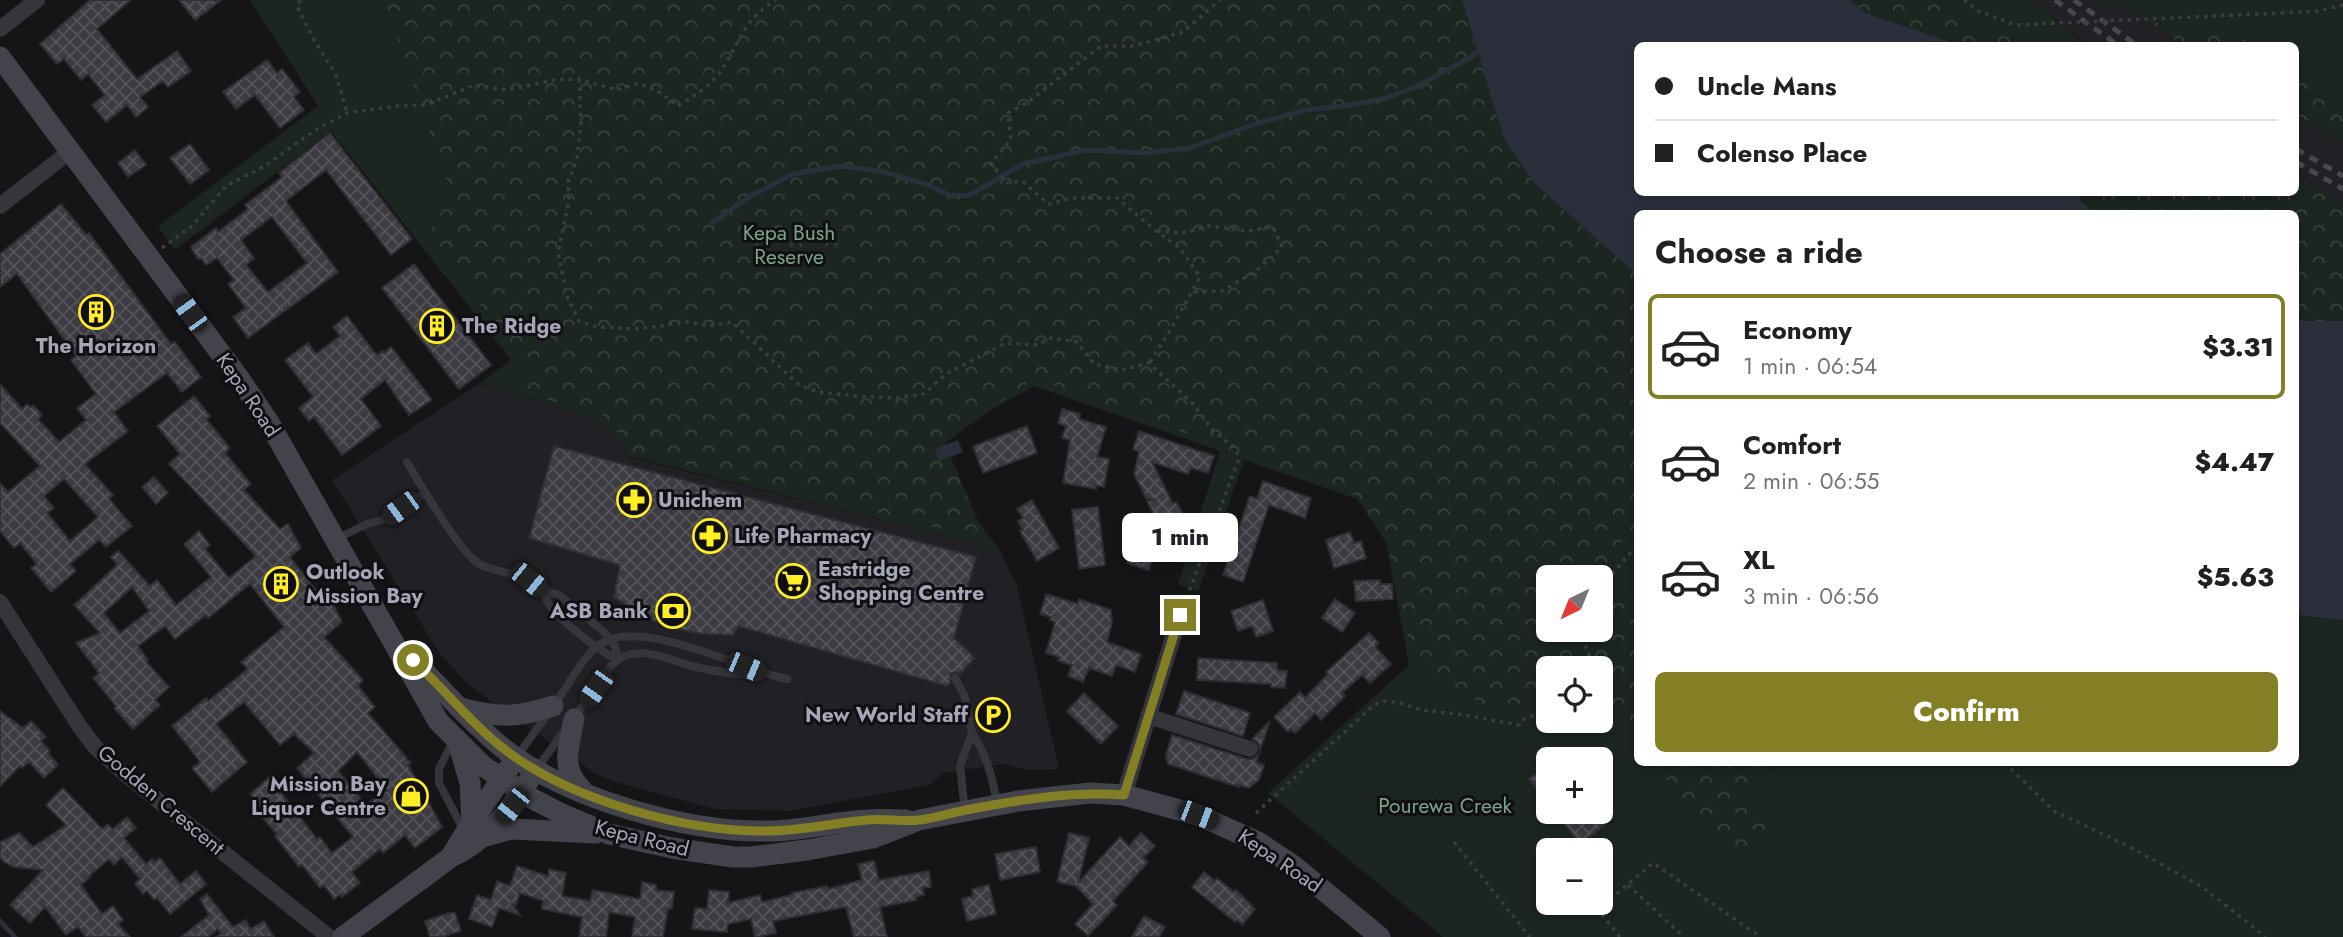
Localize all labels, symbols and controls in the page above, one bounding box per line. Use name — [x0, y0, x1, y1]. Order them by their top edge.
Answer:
text: Uncle Mans — [1697, 67, 1837, 105]
text: Colenso Place — [1697, 134, 1867, 172]
park label: Kepa Bush Reserve — [743, 218, 835, 272]
text: Choose a ride — [1655, 229, 1863, 275]
car — [170, 290, 211, 336]
building icon: The Horizon — [77, 293, 115, 331]
building icon: The Ridge — [418, 307, 456, 345]
place label: The Ridge — [462, 311, 561, 341]
text: Economy — [1743, 311, 1852, 349]
icon: car — [1659, 315, 1722, 378]
text: $3.31 — [2202, 328, 2274, 366]
place label: The Horizon — [36, 331, 156, 361]
street label: Kepa Road — [209, 347, 287, 443]
text: 1 min · 06:54 — [1743, 349, 1877, 383]
text: Comfort — [1743, 426, 1841, 464]
icon: car — [1659, 430, 1722, 493]
text: $4.47 — [2195, 443, 2274, 481]
text: 2 min · 06:55 — [1743, 464, 1880, 498]
pharmacy icon: Unichem — [615, 481, 653, 519]
place label: Unichem — [658, 485, 742, 515]
car — [378, 487, 425, 529]
callout: 1 min — [1122, 514, 1238, 562]
pharmacy icon: Life Pharmacy — [691, 517, 729, 555]
text: 1 min — [1151, 520, 1209, 554]
place label: Life Pharmacy — [734, 521, 872, 551]
text: XL — [1743, 541, 1775, 579]
icon: car — [1659, 545, 1722, 608]
place label: Eastridge Shopping Centre — [818, 554, 984, 608]
place label: Outlook Mission Bay — [306, 557, 423, 611]
text: $5.63 — [2197, 558, 2274, 596]
car — [507, 559, 552, 601]
supermarket icon: Eastridge Shopping Centre — [774, 562, 812, 600]
building icon: Outlook Mission Bay — [262, 565, 300, 603]
north arrow — [1536, 565, 1614, 642]
map controls — [1536, 565, 1613, 915]
text: 3 min · 06:56 — [1743, 579, 1879, 613]
bank icon: ASB Bank — [654, 592, 692, 630]
place label: ASB Bank — [549, 596, 648, 626]
route end — [1164, 599, 1196, 631]
route start — [397, 644, 429, 676]
car — [723, 649, 770, 685]
button: locate — [1536, 656, 1613, 733]
car — [576, 665, 617, 711]
button: Confirm — [1655, 672, 2278, 752]
parking icon: New World Staff — [974, 696, 1012, 734]
place label: New World Staff — [805, 700, 969, 730]
street label: Godden Crescent — [91, 738, 231, 862]
button: + — [1536, 747, 1613, 824]
place label: Mission Bay Liquor Centre — [251, 769, 387, 823]
shop icon: Mission Bay Liquor Centre — [392, 777, 430, 815]
car — [491, 783, 534, 829]
park label: Pourewa Creek — [1378, 791, 1513, 821]
car — [1175, 798, 1222, 832]
street label: Kepa Road — [592, 812, 692, 864]
street label: Kepa Road — [1232, 822, 1328, 900]
button: − — [1536, 838, 1613, 915]

